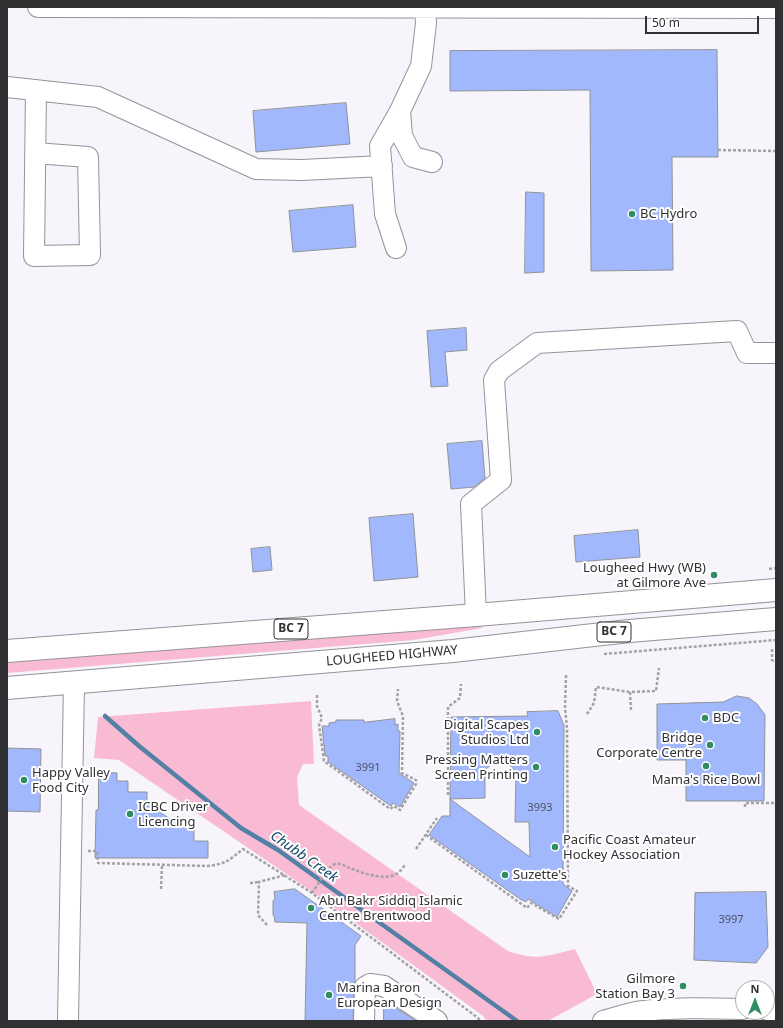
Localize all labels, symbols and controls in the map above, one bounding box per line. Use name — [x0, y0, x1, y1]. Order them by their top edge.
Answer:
scale bar — [647, 8, 761, 34]
text: 50 m — [652, 14, 680, 31]
place label: BC Hydro — [640, 206, 697, 222]
marker: BC Hydro — [627, 209, 637, 219]
place label: Lougheed Hwy (WB) at Gilmore Ave — [583, 560, 706, 591]
marker: Lougheed Hwy (WB) at Gilmore Ave — [709, 570, 719, 580]
road number: BC 7 — [274, 619, 308, 639]
road number: BC 7 — [597, 622, 631, 642]
street label: LOUGHEED HIGHWAY — [325, 642, 459, 670]
place label: BDC — [713, 710, 739, 726]
marker: BDC — [700, 713, 710, 723]
place label: Digital Scapes Studios Ltd — [444, 717, 529, 748]
marker: Digital Scapes Studios Ltd — [532, 727, 542, 737]
place label: Bridge Corporate Centre — [596, 730, 702, 761]
marker: Bridge Corporate Centre — [705, 740, 715, 750]
place label: Pressing Matters Screen Printing — [425, 752, 528, 783]
house number: 3991 — [355, 761, 381, 775]
marker: Mama's Rice Bowl — [701, 761, 711, 771]
marker: Pressing Matters Screen Printing — [531, 762, 541, 772]
place label: Happy Valley Food City — [32, 765, 110, 796]
place label: Mama's Rice Bowl — [652, 772, 760, 788]
marker: Happy Valley Food City — [19, 775, 29, 785]
place label: ICBC Driver Licencing — [138, 799, 208, 830]
house number: 3993 — [527, 801, 553, 815]
marker: ICBC Driver Licencing — [125, 809, 135, 819]
water label: Chubb Creek — [267, 828, 341, 886]
place label: Pacific Coast Amateur Hockey Association — [563, 832, 696, 863]
marker: Pacific Coast Amateur Hockey Association — [550, 842, 560, 852]
place label: Suzette's — [513, 867, 567, 883]
marker: Suzette's — [500, 870, 510, 880]
place label: Abu Bakr Siddiq Islamic Centre Brentwood — [319, 893, 462, 924]
marker: Abu Bakr Siddiq Islamic Centre Brentwood — [306, 903, 316, 913]
house number: 3997 — [718, 913, 744, 927]
place label: Gilmore Station Bay 3 — [595, 971, 675, 1002]
place label: Marina Baron European Design — [337, 980, 442, 1011]
north arrow — [735, 980, 775, 1020]
marker: Gilmore Station Bay 3 — [678, 981, 688, 991]
text: N — [751, 981, 759, 996]
marker: Marina Baron European Design — [324, 990, 334, 1000]

